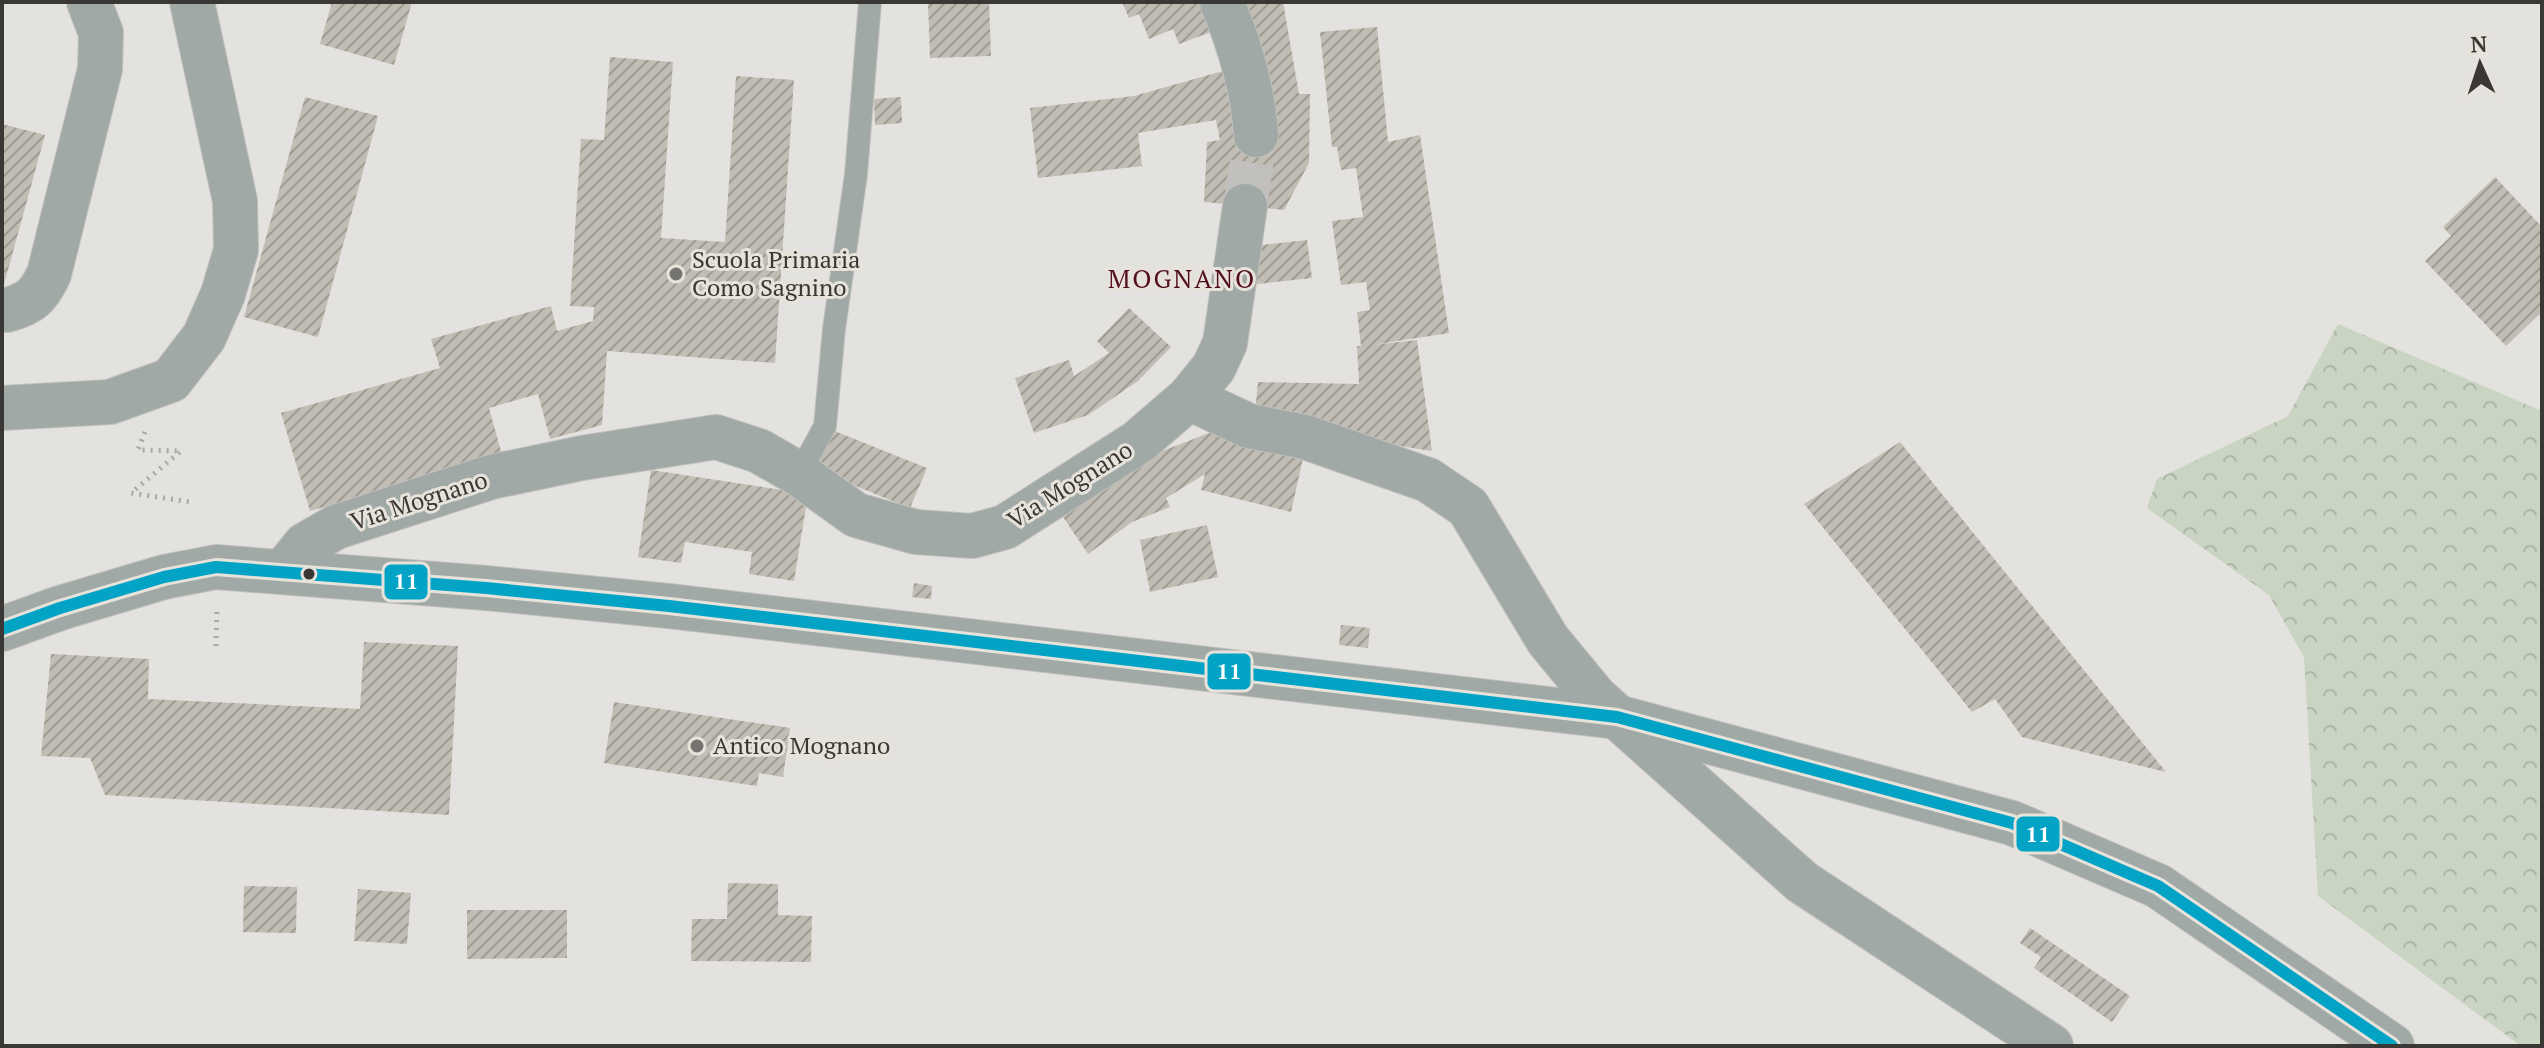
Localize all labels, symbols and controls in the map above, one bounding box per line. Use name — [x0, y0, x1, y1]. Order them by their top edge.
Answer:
north arrow — [2440, 24, 2520, 104]
text: N — [2470, 29, 2488, 58]
place label: Scuola Primaria Como Sagnino — [692, 243, 860, 303]
district label: MOGNANO — [1108, 261, 1256, 295]
marker: Scuola Primaria Como Sagnino — [667, 265, 685, 283]
street label: Via Mognano — [1001, 433, 1138, 535]
street label: Via Mognano — [346, 463, 491, 537]
line badge: 11 — [383, 563, 429, 601]
unlabelled marker — [301, 566, 317, 582]
text: 11 — [394, 566, 418, 595]
line badge: 11 — [1206, 652, 1252, 691]
text: 11 — [1217, 656, 1241, 685]
place label: Antico Mognano — [713, 729, 890, 761]
marker: Antico Mognano — [688, 737, 706, 755]
line badge: 11 — [2015, 815, 2061, 853]
text: 11 — [2026, 819, 2050, 848]

